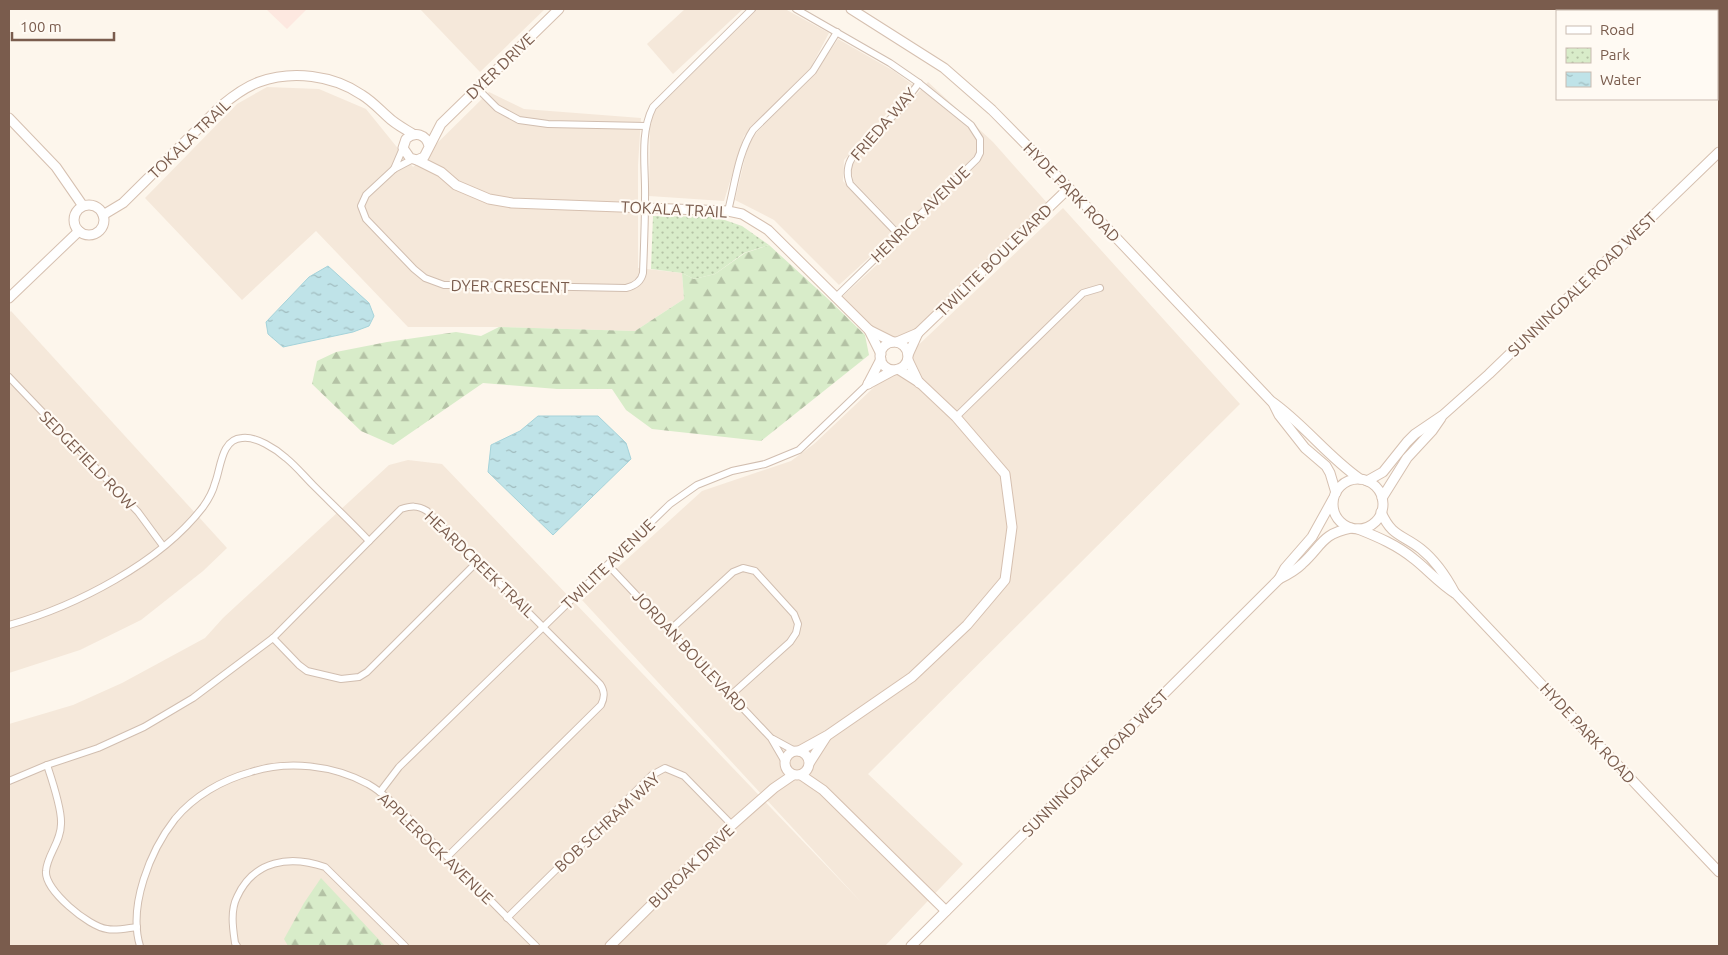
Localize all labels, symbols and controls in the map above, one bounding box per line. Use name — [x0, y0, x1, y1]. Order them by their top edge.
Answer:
scale bar — [12, 10, 115, 42]
legend — [1556, 10, 1718, 100]
text: 100 m — [20, 18, 62, 35]
text: Road — [1600, 21, 1635, 38]
street label: DYER DRIVE — [462, 29, 538, 103]
text: Park — [1600, 46, 1630, 63]
text: Water — [1600, 71, 1641, 88]
street label: FRIEDA WAY — [847, 84, 920, 164]
street label: TOKALA TRAIL — [144, 96, 234, 182]
street label: HYDE PARK ROAD — [1020, 139, 1124, 245]
street label: HENRICA AVENUE — [867, 162, 973, 266]
street label: TOKALA TRAIL — [620, 197, 728, 221]
street label: TWILITE BOULEVARD — [933, 200, 1055, 320]
street label: SUNNINGDALE ROAD WEST — [1504, 208, 1660, 360]
street label: DYER CRESCENT — [450, 276, 570, 296]
street label: SEDGEFIELD ROW — [36, 407, 140, 513]
street label: HEARDCREEK TRAIL — [422, 507, 538, 621]
street label: TWILITE AVENUE — [558, 515, 658, 613]
street label: JORDAN BOULEVARD — [629, 587, 751, 715]
street label: HYDE PARK ROAD — [1537, 679, 1639, 787]
street label: SUNNINGDALE ROAD WEST — [1018, 686, 1172, 840]
street label: BOB SCHRAM WAY — [551, 768, 664, 875]
street label: APPLEROCK AVENUE — [375, 789, 497, 907]
street label: BUROAK DRIVE — [645, 821, 737, 911]

